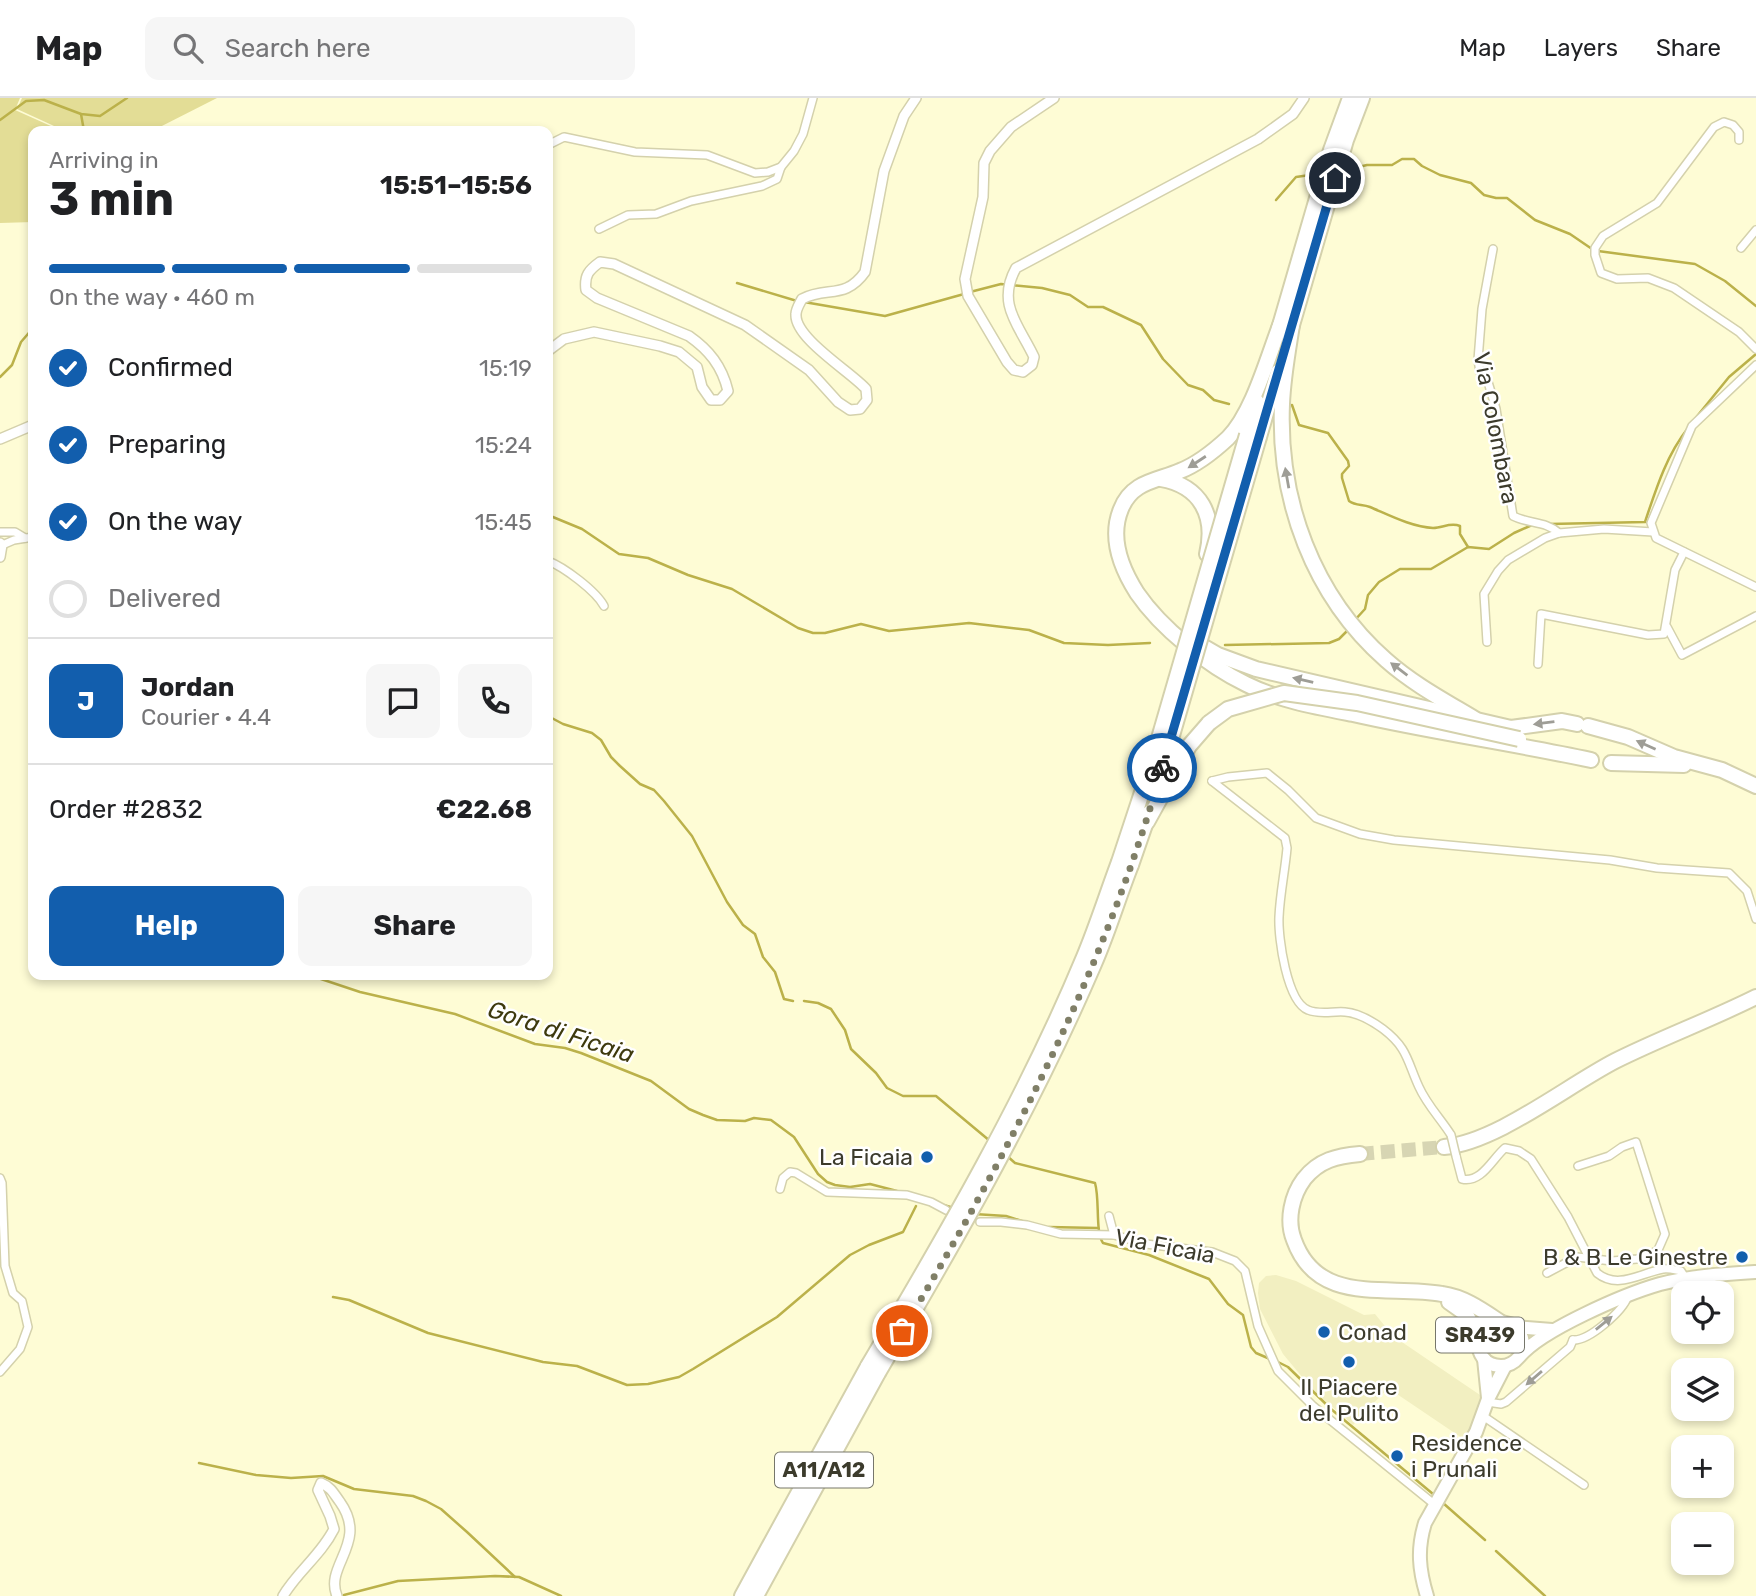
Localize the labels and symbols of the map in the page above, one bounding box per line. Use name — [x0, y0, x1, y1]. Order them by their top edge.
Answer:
pin — [1305, 148, 1365, 208]
street label: Via Colombara — [1468, 350, 1524, 506]
one-way arrow — [1187, 455, 1206, 468]
one-way arrow — [1281, 467, 1292, 489]
one-way arrow — [1390, 662, 1408, 677]
one-way arrow — [1292, 674, 1314, 685]
one-way arrow — [1533, 718, 1555, 729]
courier — [1127, 733, 1197, 803]
one-way arrow — [1635, 739, 1656, 750]
water label: Gora di Ficaia — [484, 995, 638, 1069]
place label: La Ficaia — [819, 1143, 913, 1171]
marker: La Ficaia — [919, 1149, 935, 1165]
street label: Via Ficaia — [1112, 1223, 1218, 1269]
place label: B & B Le Ginestre — [1543, 1243, 1728, 1271]
marker: B & B Le Ginestre — [1734, 1249, 1750, 1265]
pin — [872, 1301, 932, 1361]
one-way arrow — [1595, 1316, 1613, 1331]
place label: Conad — [1338, 1318, 1407, 1346]
road number: SR439 — [1436, 1318, 1524, 1352]
marker: Conad — [1316, 1324, 1332, 1340]
marker: Il Piacere del Pulito — [1341, 1354, 1357, 1370]
one-way arrow — [1526, 1370, 1543, 1386]
place label: Il Piacere del Pulito — [1299, 1373, 1399, 1427]
place label: Residence i Prunali — [1411, 1429, 1522, 1483]
marker: Residence i Prunali — [1389, 1448, 1405, 1464]
road number: A11/A12 — [775, 1452, 873, 1488]

